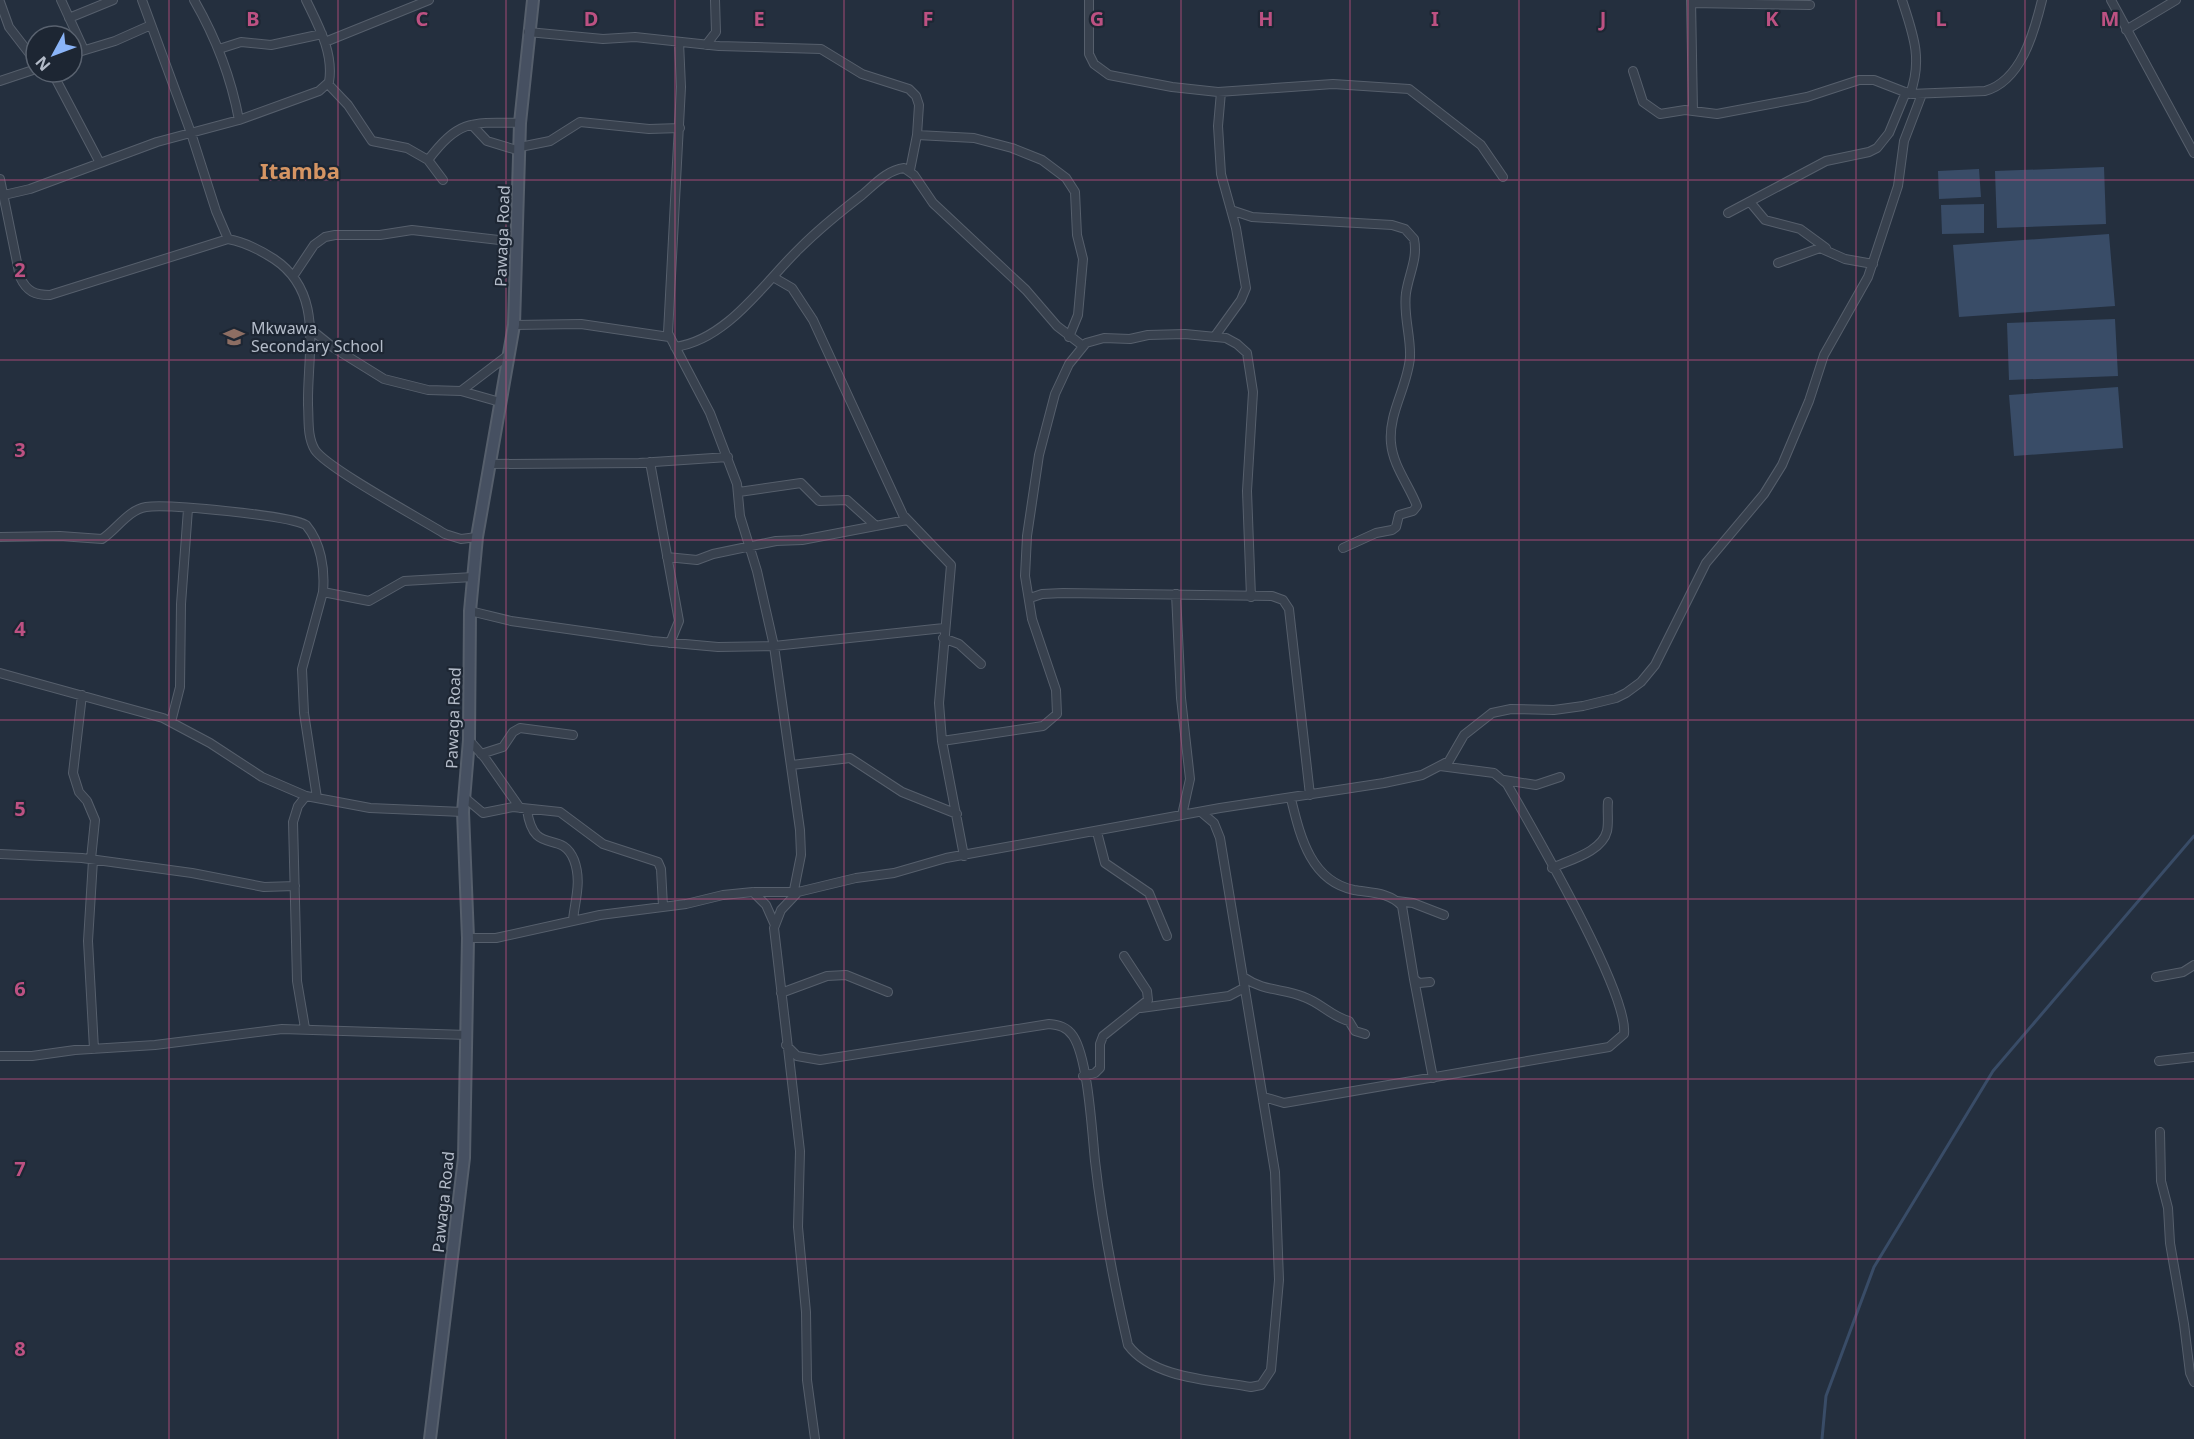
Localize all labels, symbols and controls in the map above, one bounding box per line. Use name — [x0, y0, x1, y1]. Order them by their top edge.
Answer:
text: B — [246, 5, 260, 32]
text: C — [416, 5, 429, 32]
text: D — [584, 5, 598, 32]
text: E — [753, 5, 765, 32]
text: F — [923, 5, 933, 32]
text: G — [1090, 5, 1104, 32]
text: H — [1258, 5, 1274, 32]
text: I — [1431, 5, 1439, 32]
text: J — [1598, 5, 1606, 32]
text: K — [1765, 5, 1779, 32]
text: L — [1935, 5, 1947, 32]
text: M — [2101, 5, 2119, 32]
north arrow — [24, 24, 84, 84]
text: N — [30, 52, 55, 76]
district label: Itamba — [260, 155, 340, 185]
street label: Pawaga Road — [489, 185, 515, 287]
text: 2 — [14, 256, 26, 283]
place label: Mkwawa Secondary School — [251, 317, 384, 357]
school or university icon: Mkwawa Secondary School — [222, 325, 246, 349]
text: 3 — [14, 436, 26, 463]
text: 4 — [14, 615, 26, 642]
street label: Pawaga Road — [440, 667, 466, 769]
text: 5 — [14, 795, 26, 822]
text: 6 — [14, 975, 26, 1002]
street label: Pawaga Road — [427, 1150, 459, 1254]
text: 7 — [14, 1155, 26, 1182]
text: 8 — [14, 1335, 26, 1362]

